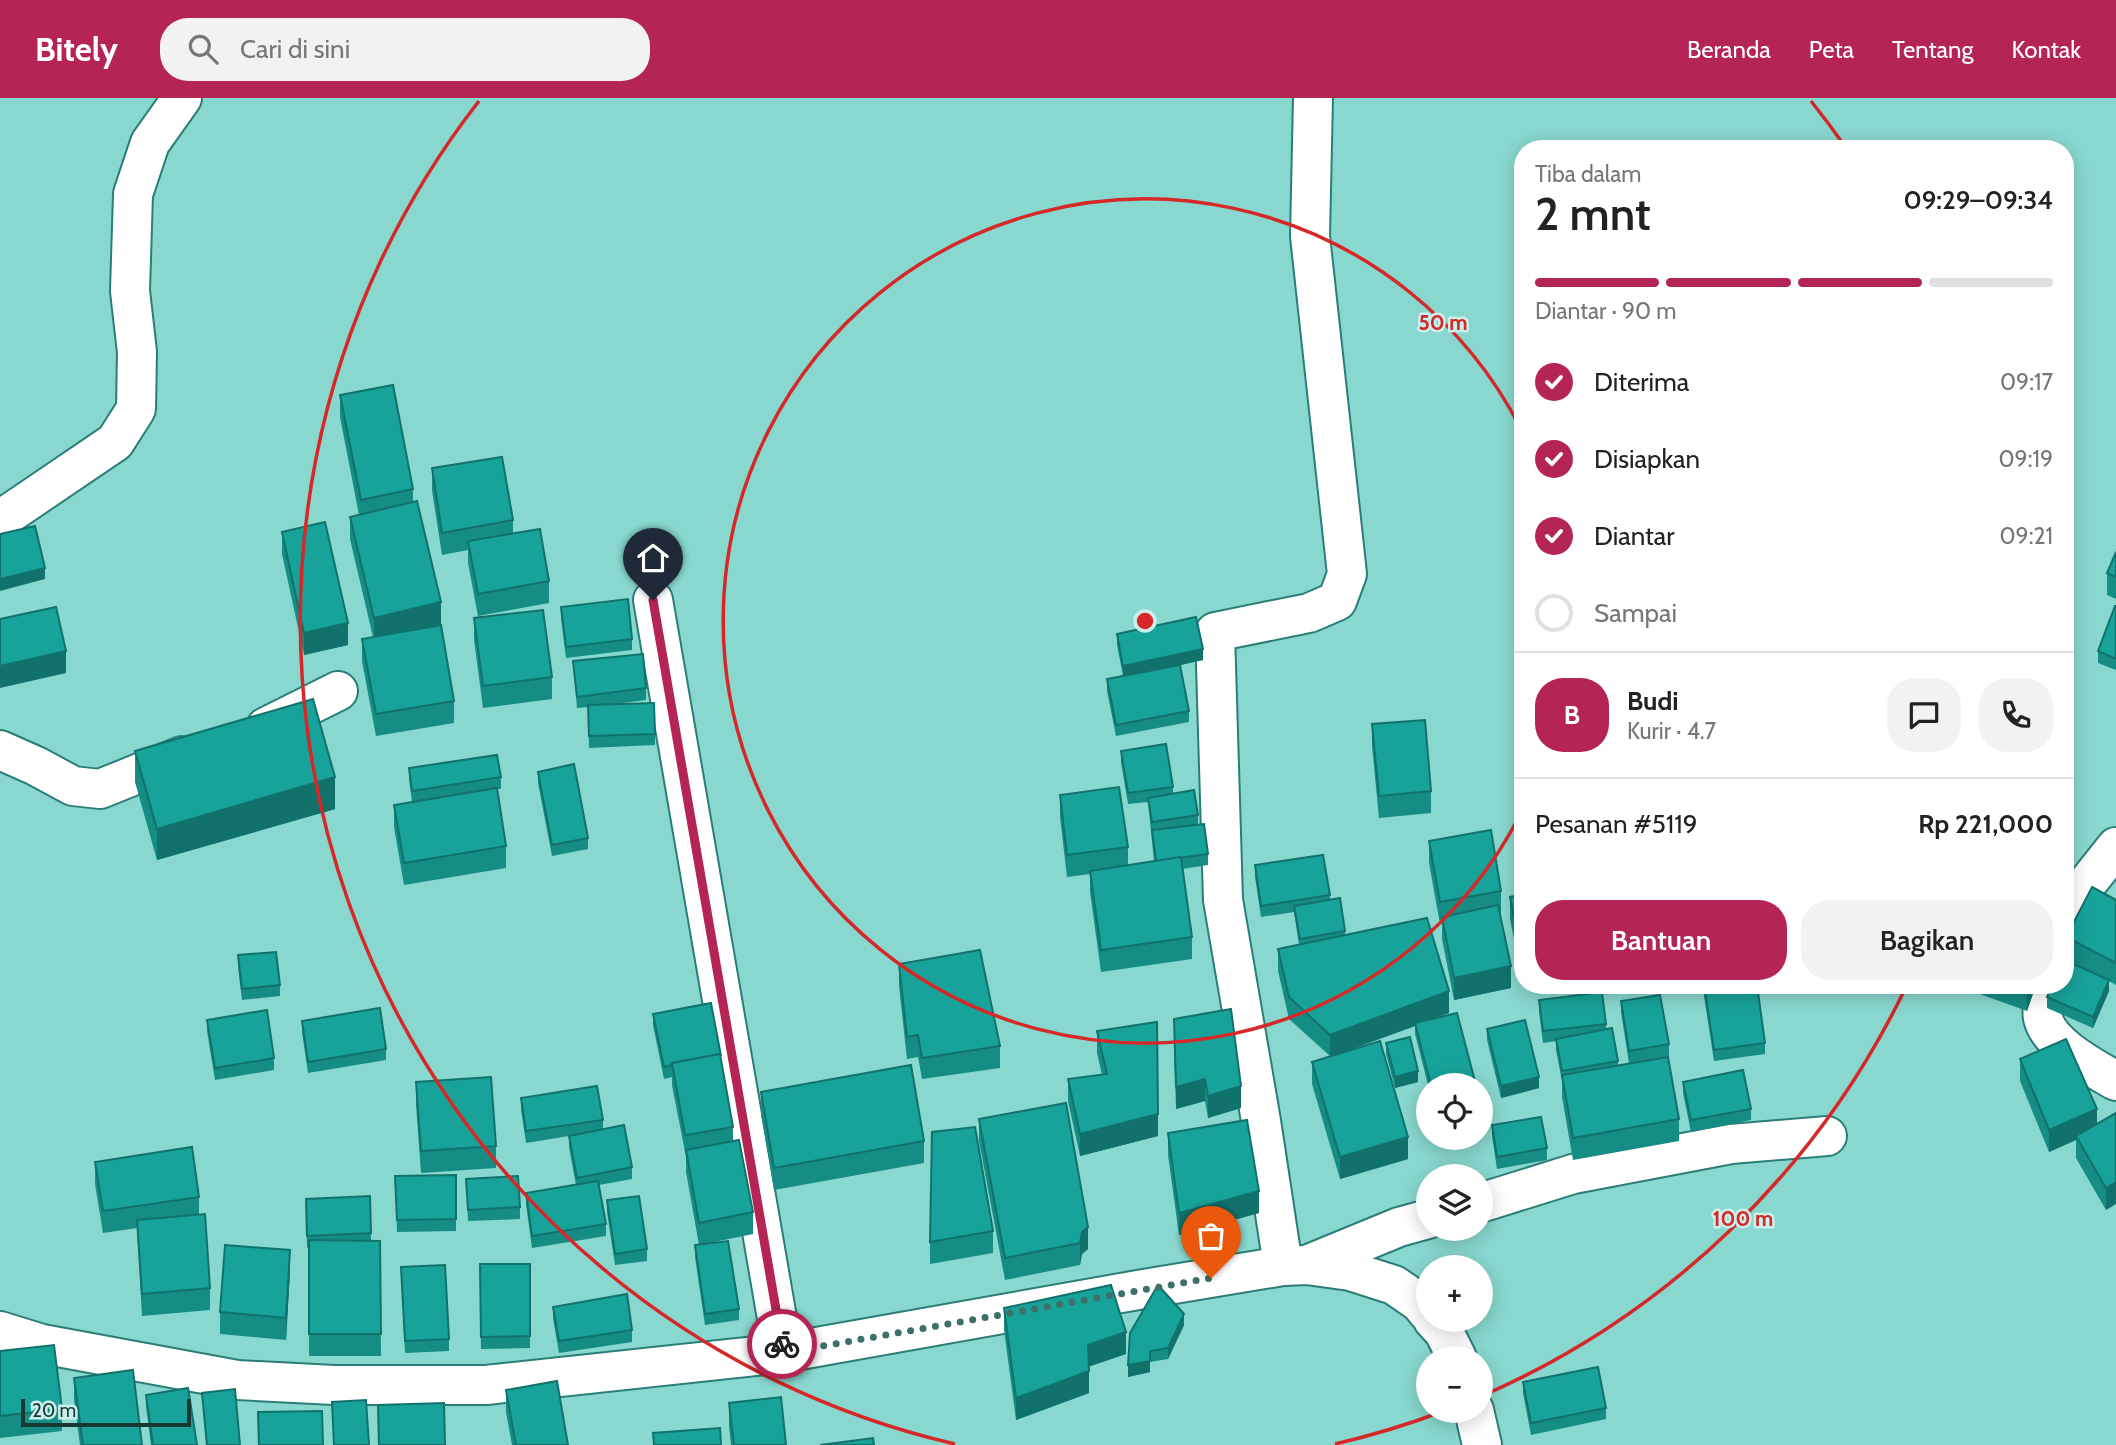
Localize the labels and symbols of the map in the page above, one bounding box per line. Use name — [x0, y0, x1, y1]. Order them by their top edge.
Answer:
text: 50 m — [1418, 310, 1468, 335]
pin — [623, 528, 683, 600]
centre of rings — [1133, 609, 1157, 633]
pin — [1181, 1206, 1241, 1278]
text: 100 m — [1713, 1206, 1773, 1231]
courier — [747, 1309, 817, 1379]
scale bar — [21, 1396, 191, 1428]

